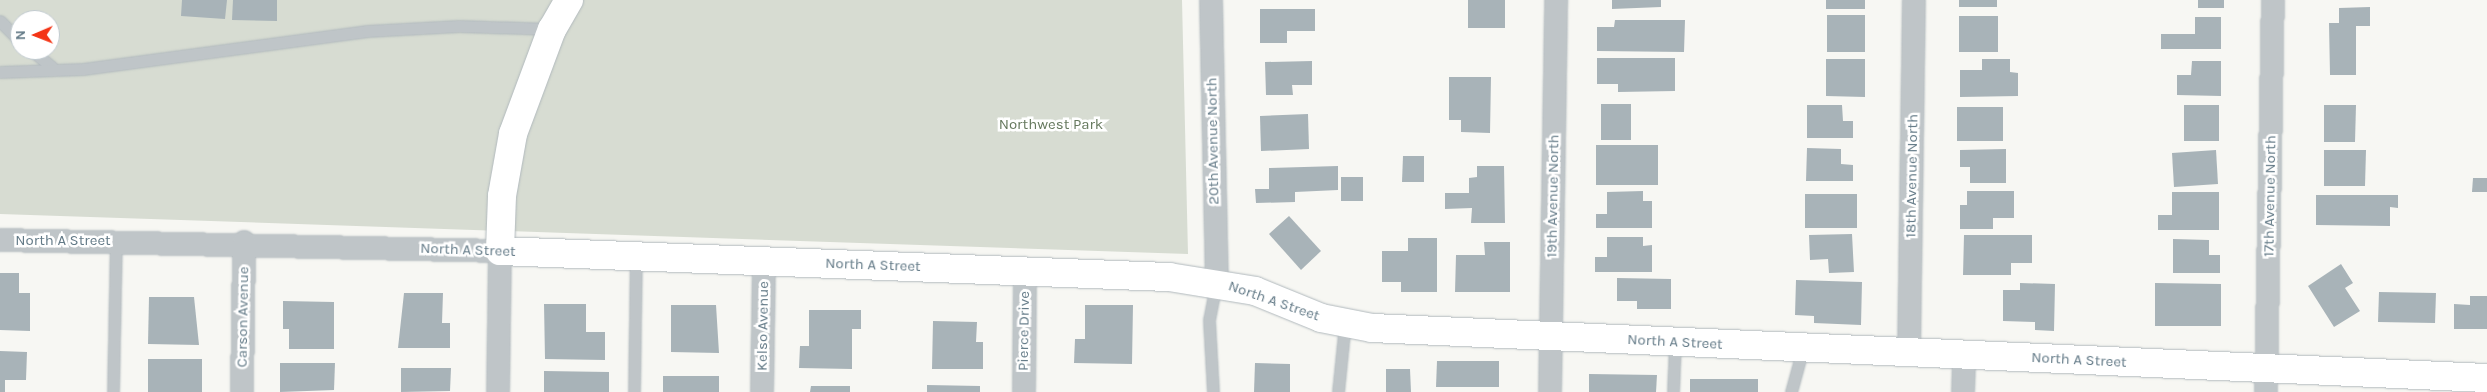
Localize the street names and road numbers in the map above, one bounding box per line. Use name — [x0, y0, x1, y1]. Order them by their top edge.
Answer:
street label: 20th Avenue North — [1203, 77, 1223, 205]
street label: 18th Avenue North — [1902, 114, 1922, 238]
street label: 19th Avenue North — [1543, 134, 1563, 258]
street label: 17th Avenue North — [2260, 135, 2280, 257]
street label: North A Street — [15, 232, 111, 250]
street label: North A Street — [420, 239, 516, 261]
street label: North A Street — [825, 254, 921, 276]
street label: Carson Avenue — [233, 266, 253, 368]
street label: North A Street — [1226, 277, 1322, 325]
street label: Kelso Avenue — [753, 281, 773, 371]
street label: Pierce Drive — [1014, 291, 1034, 371]
street label: North A Street — [1627, 331, 1723, 353]
street label: North A Street — [2031, 349, 2127, 371]

